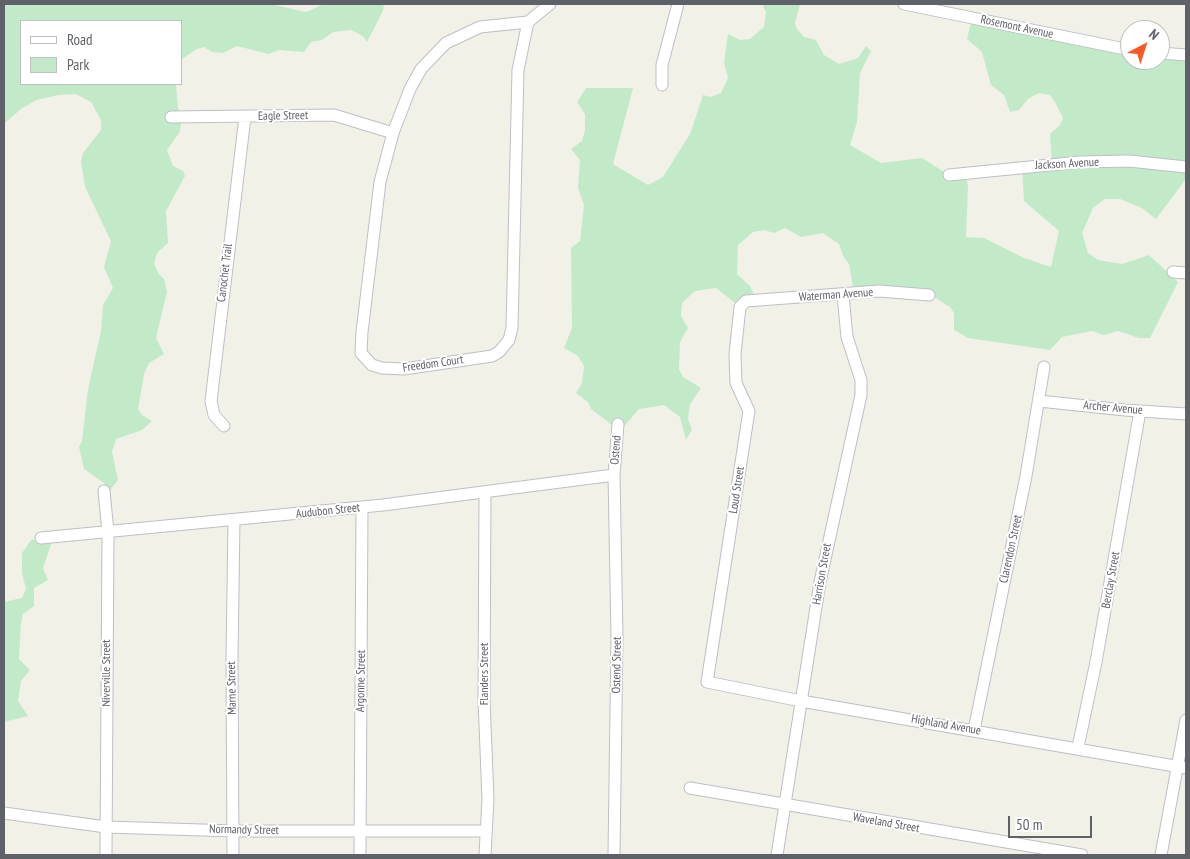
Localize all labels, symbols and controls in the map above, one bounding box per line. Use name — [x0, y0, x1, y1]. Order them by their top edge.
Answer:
street label: Rosemont Avenue — [979, 12, 1055, 42]
legend — [20, 20, 182, 85]
north arrow — [1120, 20, 1170, 70]
text: N — [1145, 25, 1163, 44]
text: Road — [67, 30, 93, 49]
text: Park — [67, 55, 89, 74]
street label: Eagle Street — [258, 108, 308, 124]
street label: Jackson Avenue — [1035, 155, 1099, 173]
street label: Canochet Trail — [214, 243, 236, 303]
street label: Waterman Avenue — [798, 285, 874, 305]
street label: Freedom Court — [402, 353, 464, 375]
street label: Archer Avenue — [1083, 398, 1143, 418]
street label: Ostend — [608, 435, 624, 465]
street label: Loud Street — [726, 465, 748, 515]
street label: Audubon Street — [295, 500, 361, 522]
street label: Clarendon Street — [997, 513, 1025, 585]
street label: Harrison Street — [809, 542, 835, 606]
street label: Berclay Street — [1099, 550, 1123, 610]
street label: Ostend Street — [609, 637, 625, 693]
street label: Niverville Street — [100, 639, 114, 707]
street label: Flanders Street — [478, 643, 492, 705]
street label: Argonne Street — [353, 650, 369, 712]
street label: Marne Street — [224, 661, 240, 715]
street label: Highland Avenue — [910, 712, 982, 738]
scale bar — [1010, 806, 1094, 838]
street label: Waveland Street — [852, 810, 920, 836]
text: 50 m — [1016, 815, 1042, 834]
street label: Normandy Street — [209, 822, 279, 838]

